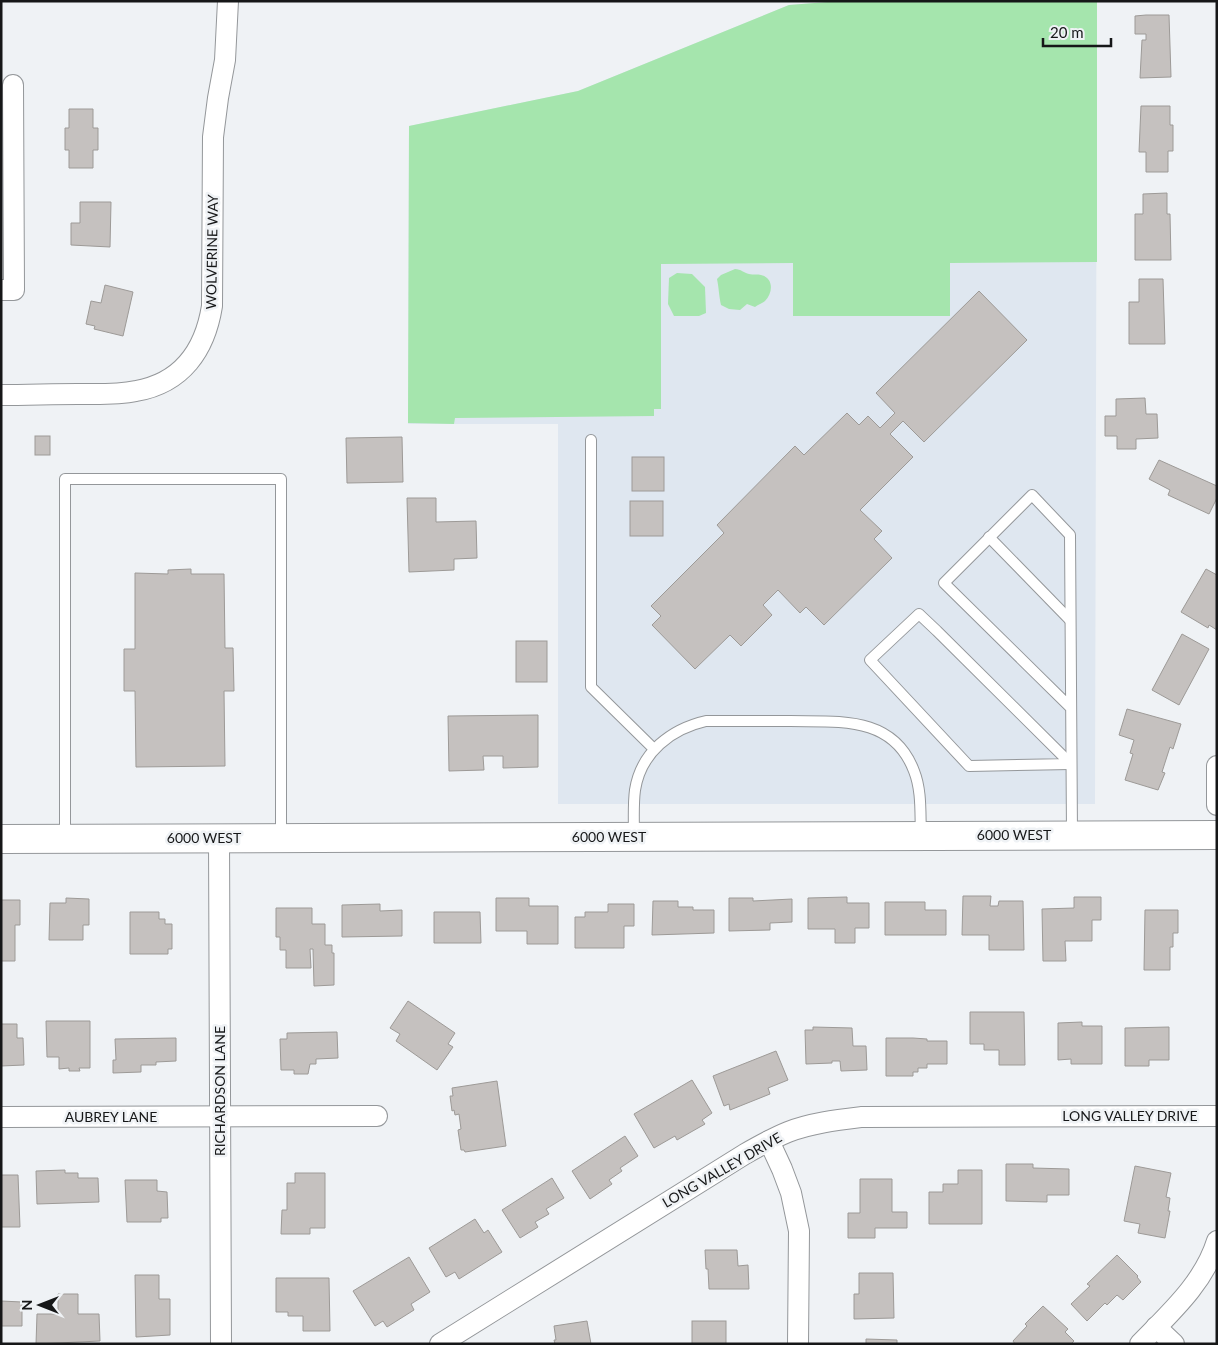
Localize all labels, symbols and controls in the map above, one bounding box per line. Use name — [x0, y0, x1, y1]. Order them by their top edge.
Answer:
scale bar — [1043, 15, 1110, 47]
text: 20 m — [1050, 23, 1084, 41]
street label: WOLVERINE WAY — [202, 194, 221, 310]
street label: 6000 WEST — [977, 826, 1052, 843]
street label: 6000 WEST — [572, 828, 647, 845]
street label: 6000 WEST — [167, 829, 242, 846]
street label: RICHARDSON LANE — [211, 1026, 228, 1156]
street label: LONG VALLEY DRIVE — [1062, 1107, 1198, 1124]
street label: AUBREY LANE — [65, 1108, 157, 1125]
street label: LONG VALLEY DRIVE — [659, 1128, 785, 1211]
north arrow — [15, 1280, 65, 1330]
text: N — [18, 1300, 35, 1310]

